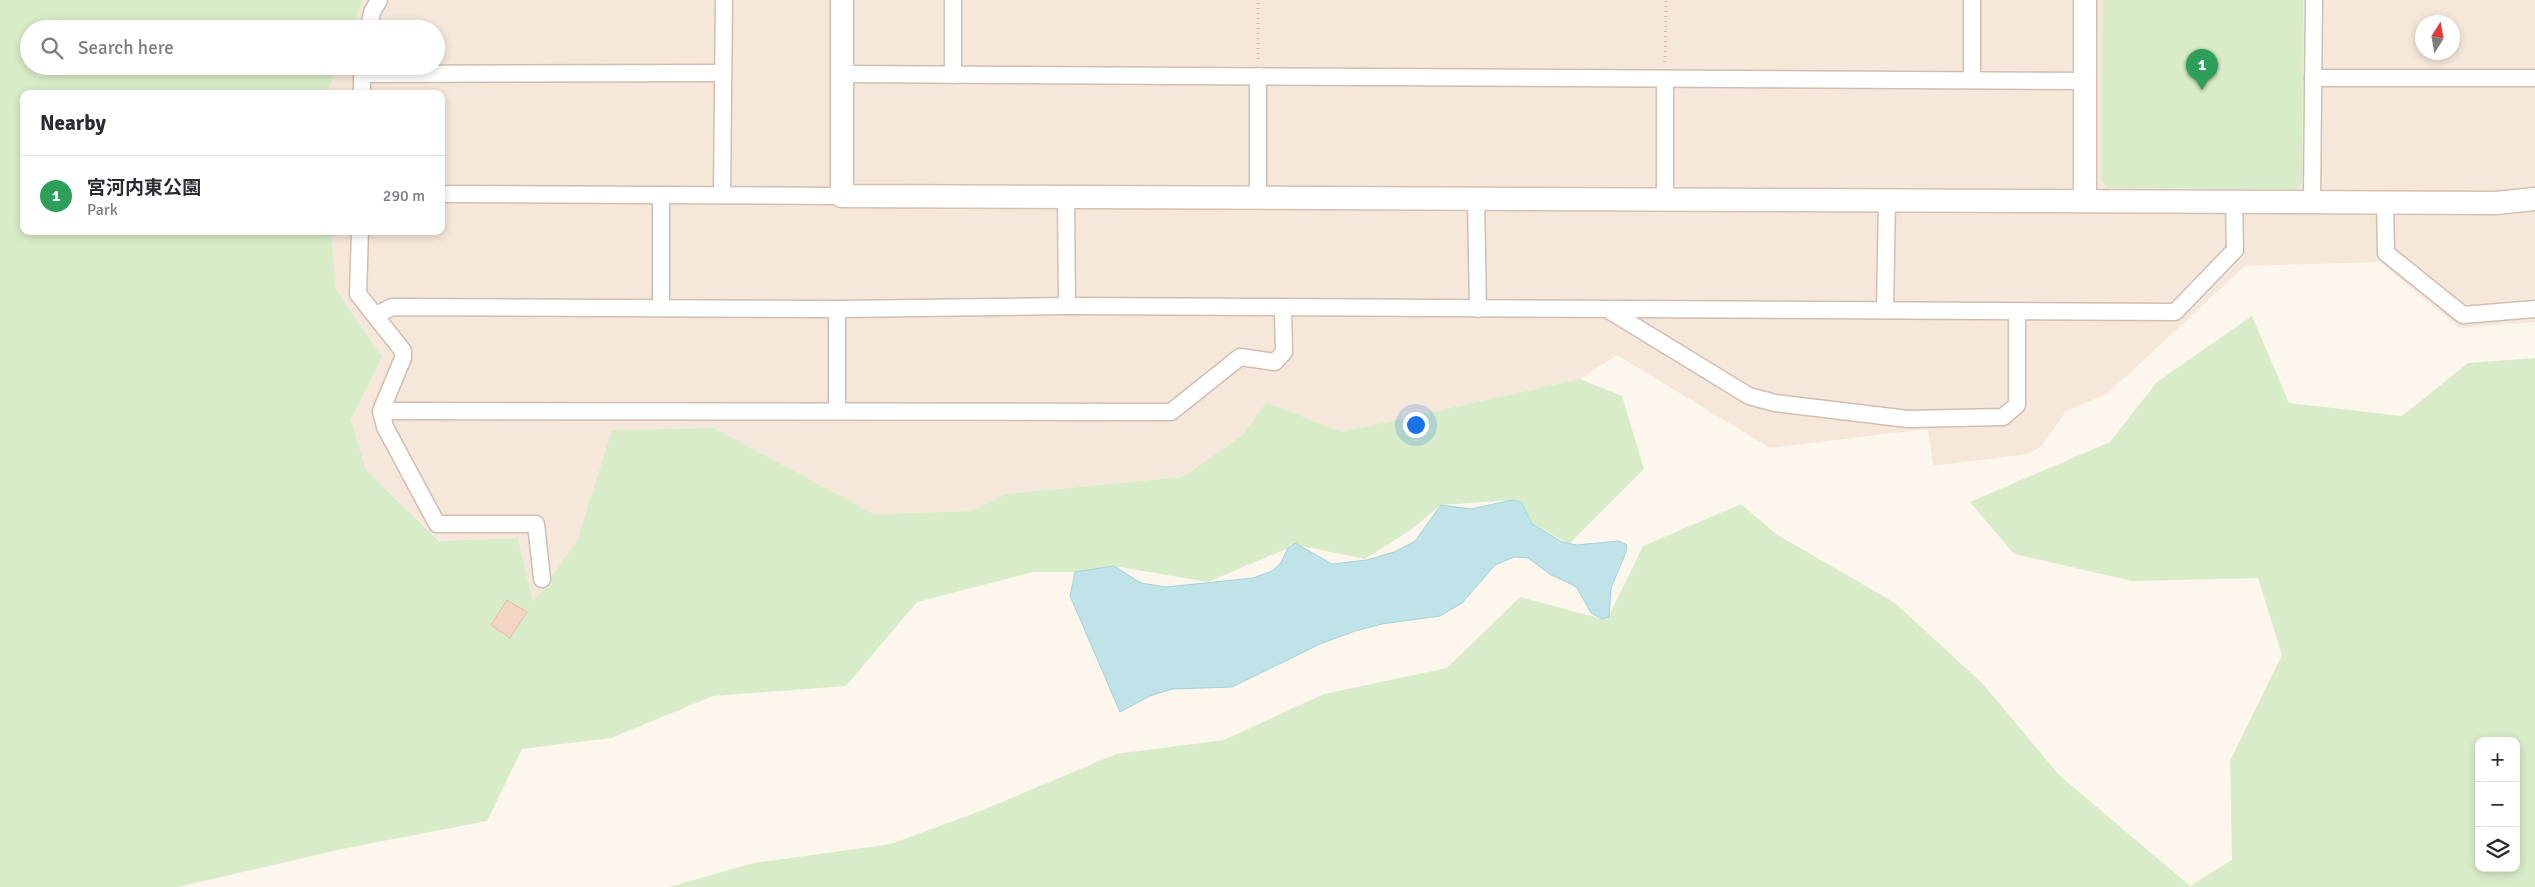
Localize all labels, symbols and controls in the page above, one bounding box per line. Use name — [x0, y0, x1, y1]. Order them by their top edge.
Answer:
north arrow — [2415, 15, 2460, 60]
search box — [20, 20, 445, 75]
icon: search — [38, 34, 66, 62]
text: Search here — [78, 36, 174, 60]
pin: 1 — [2186, 49, 2218, 90]
text: Nearby — [40, 110, 106, 136]
text: 宮河内東公園 — [87, 176, 201, 200]
text: 1 — [52, 186, 60, 206]
text: 290 m — [383, 186, 425, 206]
text: Park — [87, 200, 118, 220]
your location — [1403, 412, 1429, 438]
map controls — [2475, 737, 2520, 872]
button: + — [2475, 737, 2520, 782]
button: − — [2475, 782, 2520, 827]
button: layers — [2475, 827, 2520, 872]

